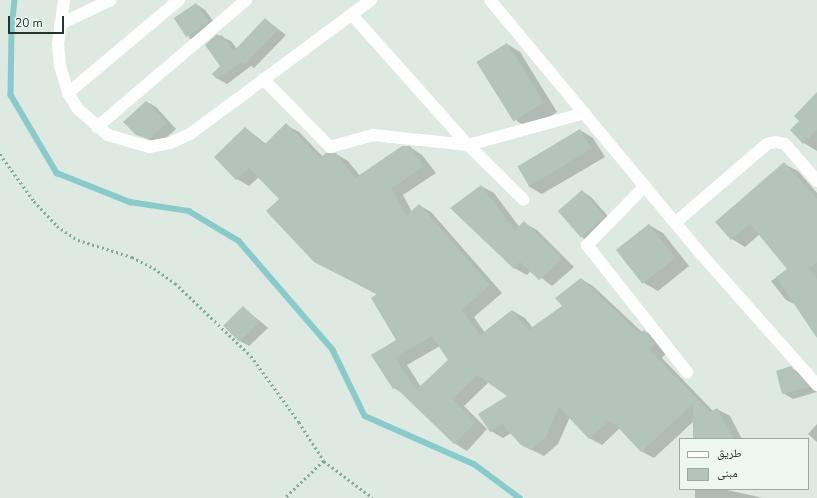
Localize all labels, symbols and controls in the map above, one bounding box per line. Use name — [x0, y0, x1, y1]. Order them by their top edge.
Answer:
scale bar — [10, 8, 66, 34]
text: 20 m — [15, 15, 43, 31]
legend — [679, 438, 809, 490]
text: طريق — [717, 445, 742, 461]
text: مبنى — [717, 465, 738, 481]

